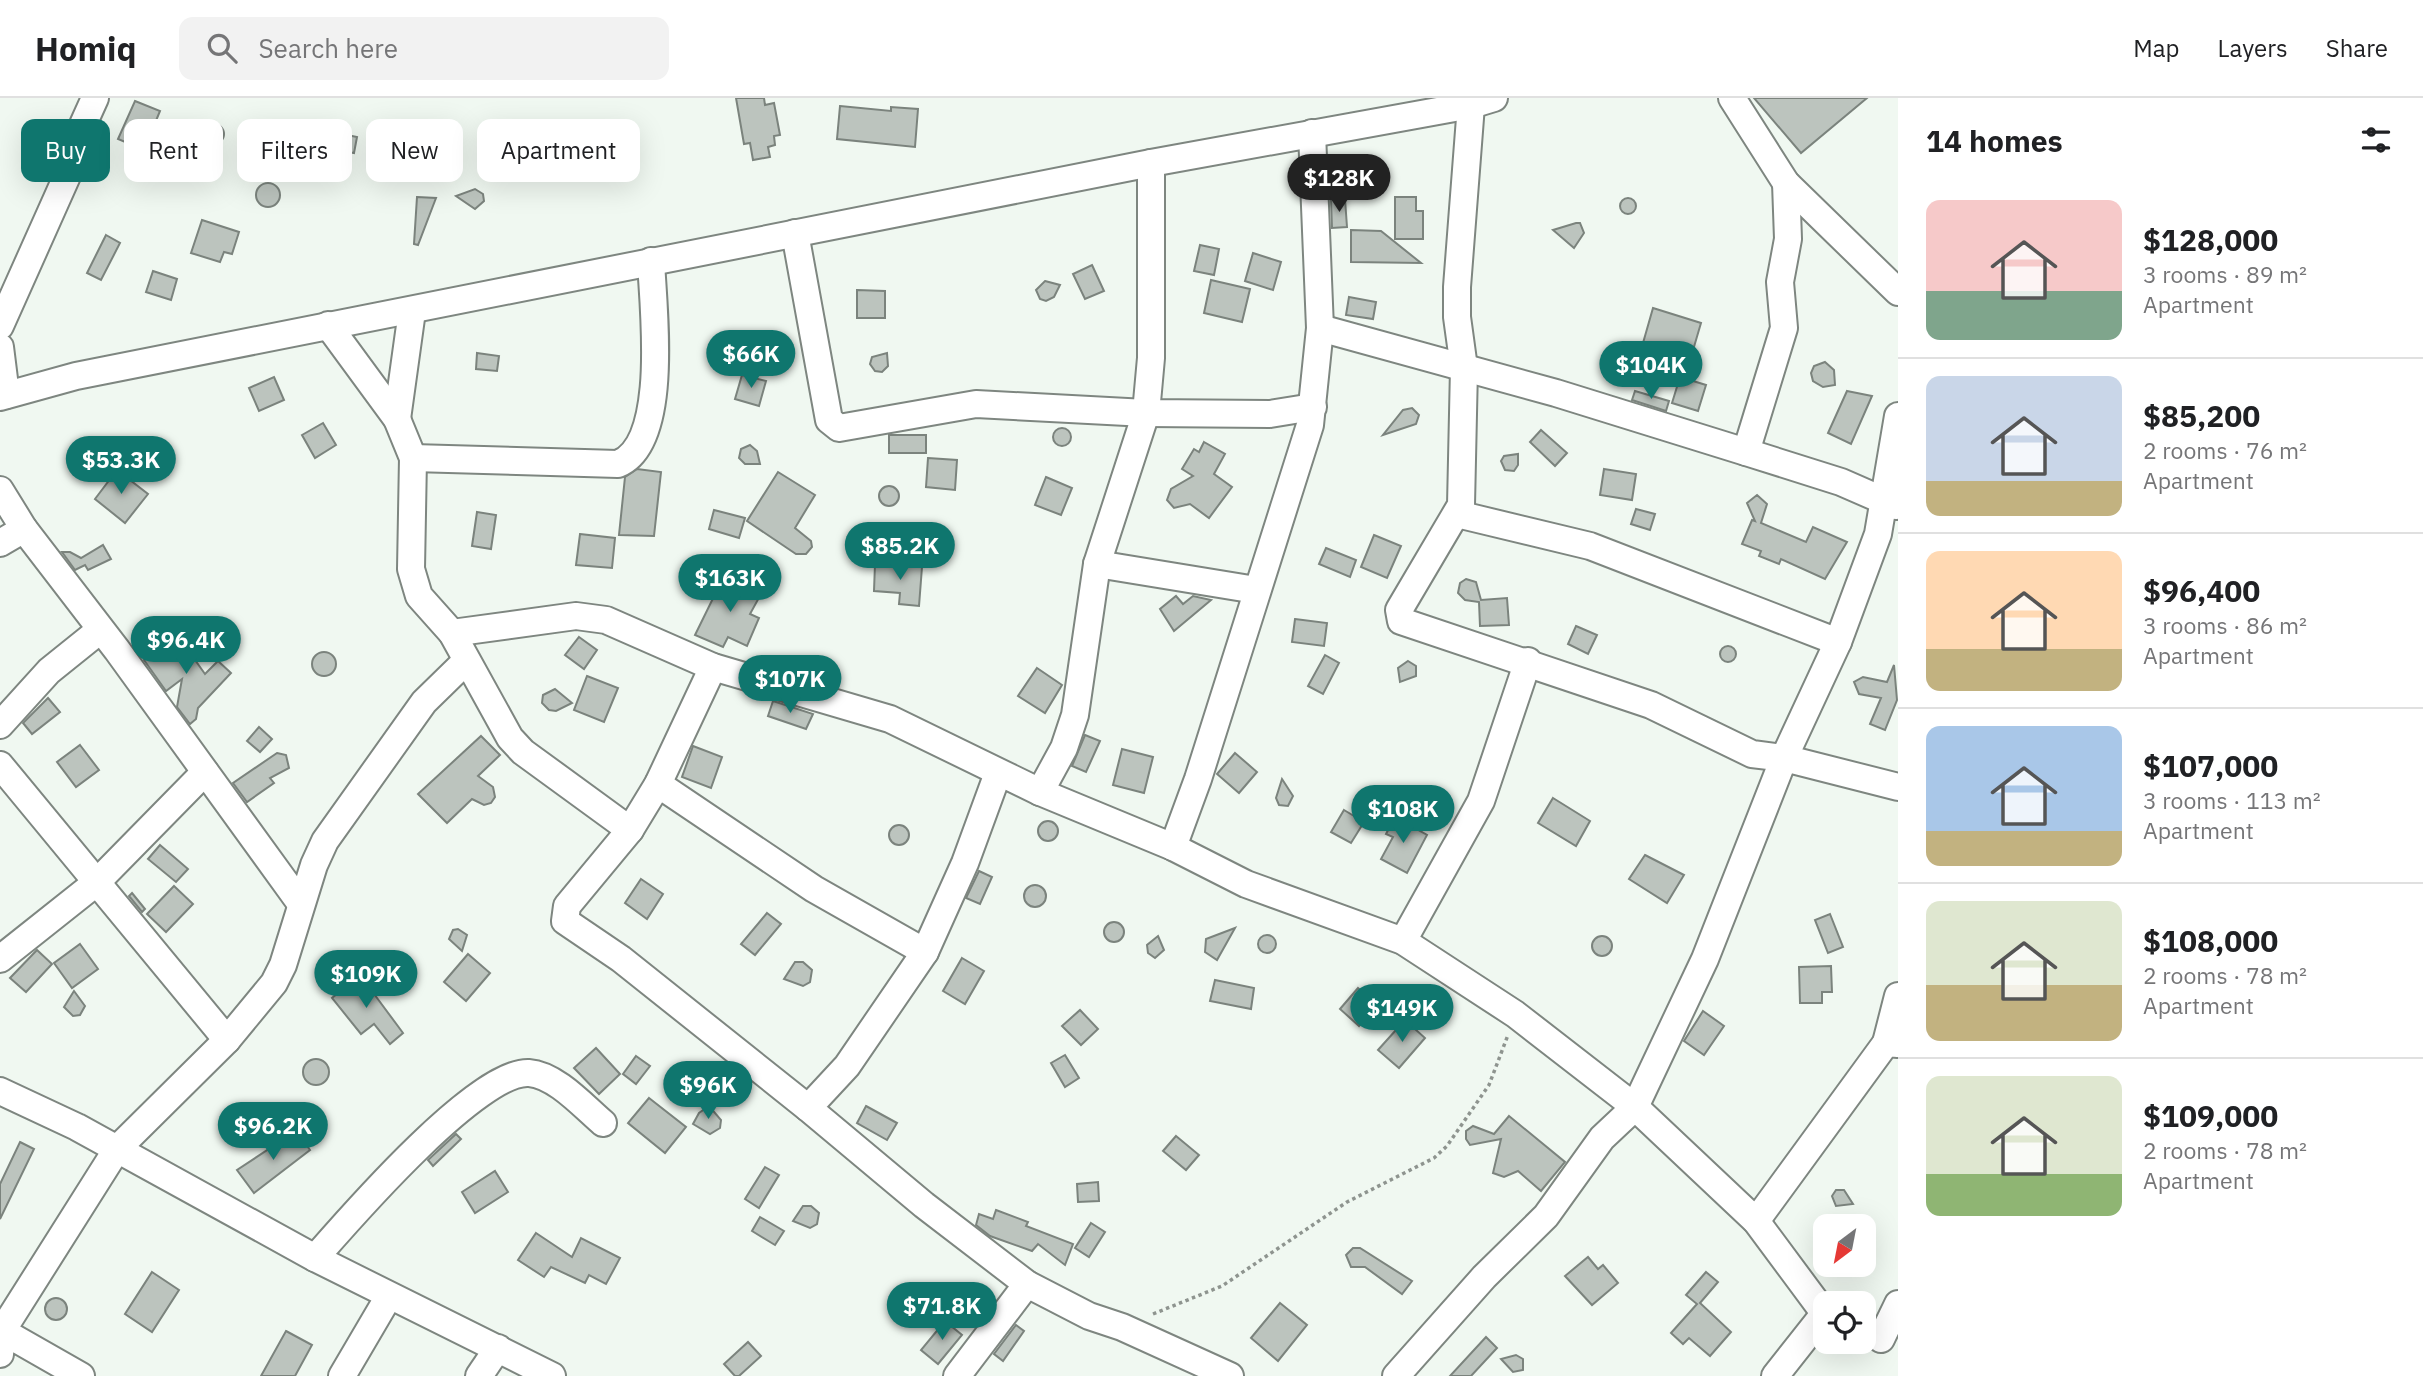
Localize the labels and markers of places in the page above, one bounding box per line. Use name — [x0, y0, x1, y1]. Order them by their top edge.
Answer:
pin: $128K — [1290, 155, 1388, 214]
pin: $66K — [710, 330, 792, 390]
pin: $104K — [1602, 342, 1700, 401]
pin: $53.3K — [64, 436, 178, 496]
pin: $85.2K — [843, 522, 957, 582]
pin: $163K — [681, 554, 779, 614]
pin: $96.4K — [129, 616, 243, 676]
pin: $107K — [741, 656, 839, 715]
pin: $108K — [1354, 786, 1452, 845]
pin: $109K — [317, 950, 415, 1010]
pin: $149K — [1353, 984, 1451, 1044]
pin: $96K — [667, 1062, 749, 1121]
pin: $96.2K — [216, 1102, 330, 1162]
pin: $71.8K — [885, 1282, 999, 1342]

